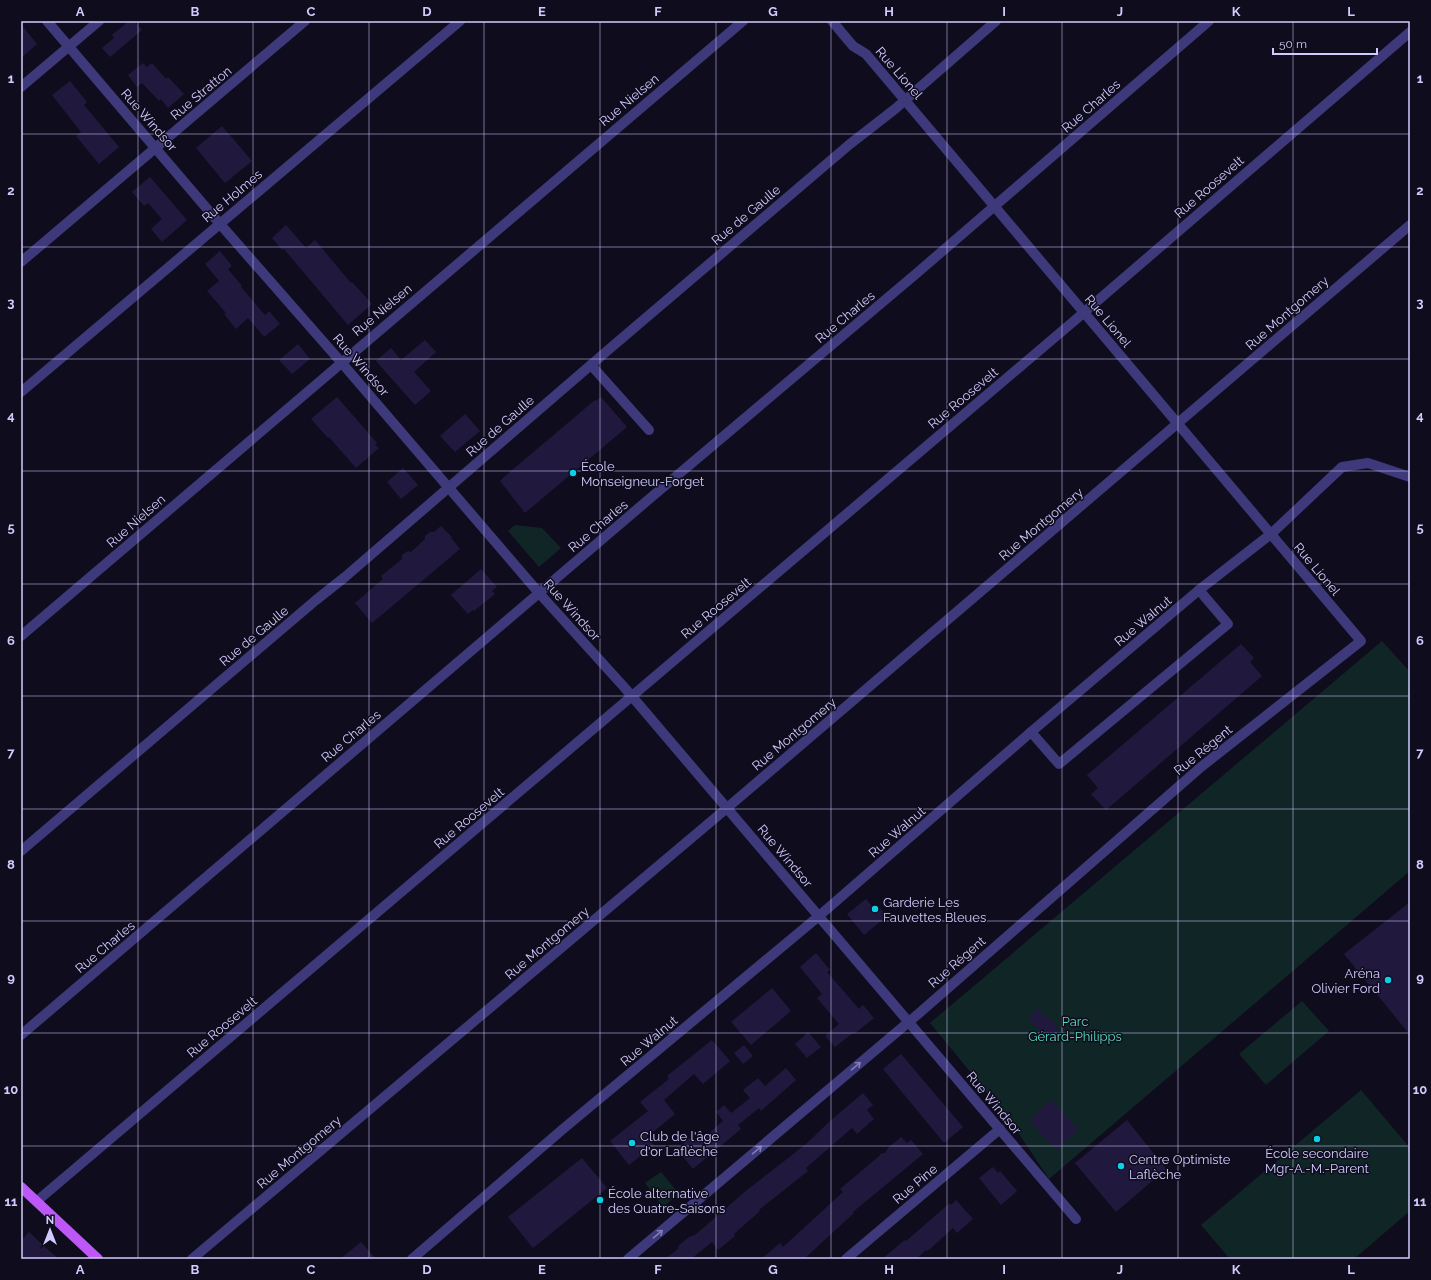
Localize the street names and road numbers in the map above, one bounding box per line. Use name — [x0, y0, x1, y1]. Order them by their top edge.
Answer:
street label: Rue Lionel — [872, 44, 926, 102]
street label: Rue Stratton — [168, 63, 234, 123]
street label: Rue Nielsen — [596, 71, 662, 129]
street label: Rue Charles — [1059, 77, 1123, 135]
street label: Rue Windsor — [118, 86, 180, 154]
street label: Rue Roosevelt — [1171, 152, 1247, 221]
street label: Rue Holmes — [199, 167, 265, 225]
street label: Rue de Gaulle — [709, 182, 784, 248]
street label: Rue Montgomery — [1243, 273, 1331, 353]
street label: Rue Nielsen — [349, 281, 415, 339]
street label: Rue Charles — [812, 288, 878, 346]
street label: Rue Lionel — [1082, 292, 1135, 351]
street label: Rue Windsor — [330, 331, 392, 399]
street label: Rue Roosevelt — [925, 364, 1002, 432]
street label: Rue de Gaulle — [463, 392, 537, 460]
street label: Rue Montgomery — [996, 485, 1086, 563]
street label: Rue Nielsen — [104, 492, 168, 550]
street label: Rue Charles — [565, 497, 631, 555]
street label: Rue Lionel — [1291, 540, 1344, 599]
street label: Rue Roosevelt — [678, 574, 755, 642]
street label: Rue Windsor — [541, 576, 604, 644]
street label: Rue Walnut — [1111, 592, 1175, 649]
street label: Rue de Gaulle — [217, 603, 292, 669]
street label: Rue Montgomery — [749, 695, 839, 773]
street label: Rue Charles — [318, 707, 384, 765]
street label: Rue Régent — [1171, 722, 1236, 778]
street label: Rue Roosevelt — [431, 784, 508, 852]
street label: Rue Walnut — [866, 803, 929, 861]
street label: Rue Windsor — [754, 822, 816, 891]
street label: Rue Montgomery — [502, 904, 592, 982]
street label: Rue Charles — [72, 918, 138, 976]
street label: Rue Régent — [925, 933, 989, 991]
street label: Rue Roosevelt — [184, 993, 261, 1061]
street label: Rue Walnut — [617, 1012, 681, 1069]
street label: Rue Windsor — [963, 1069, 1025, 1138]
street label: Rue Montgomery — [254, 1113, 344, 1191]
street label: Rue Pine — [890, 1161, 940, 1207]

